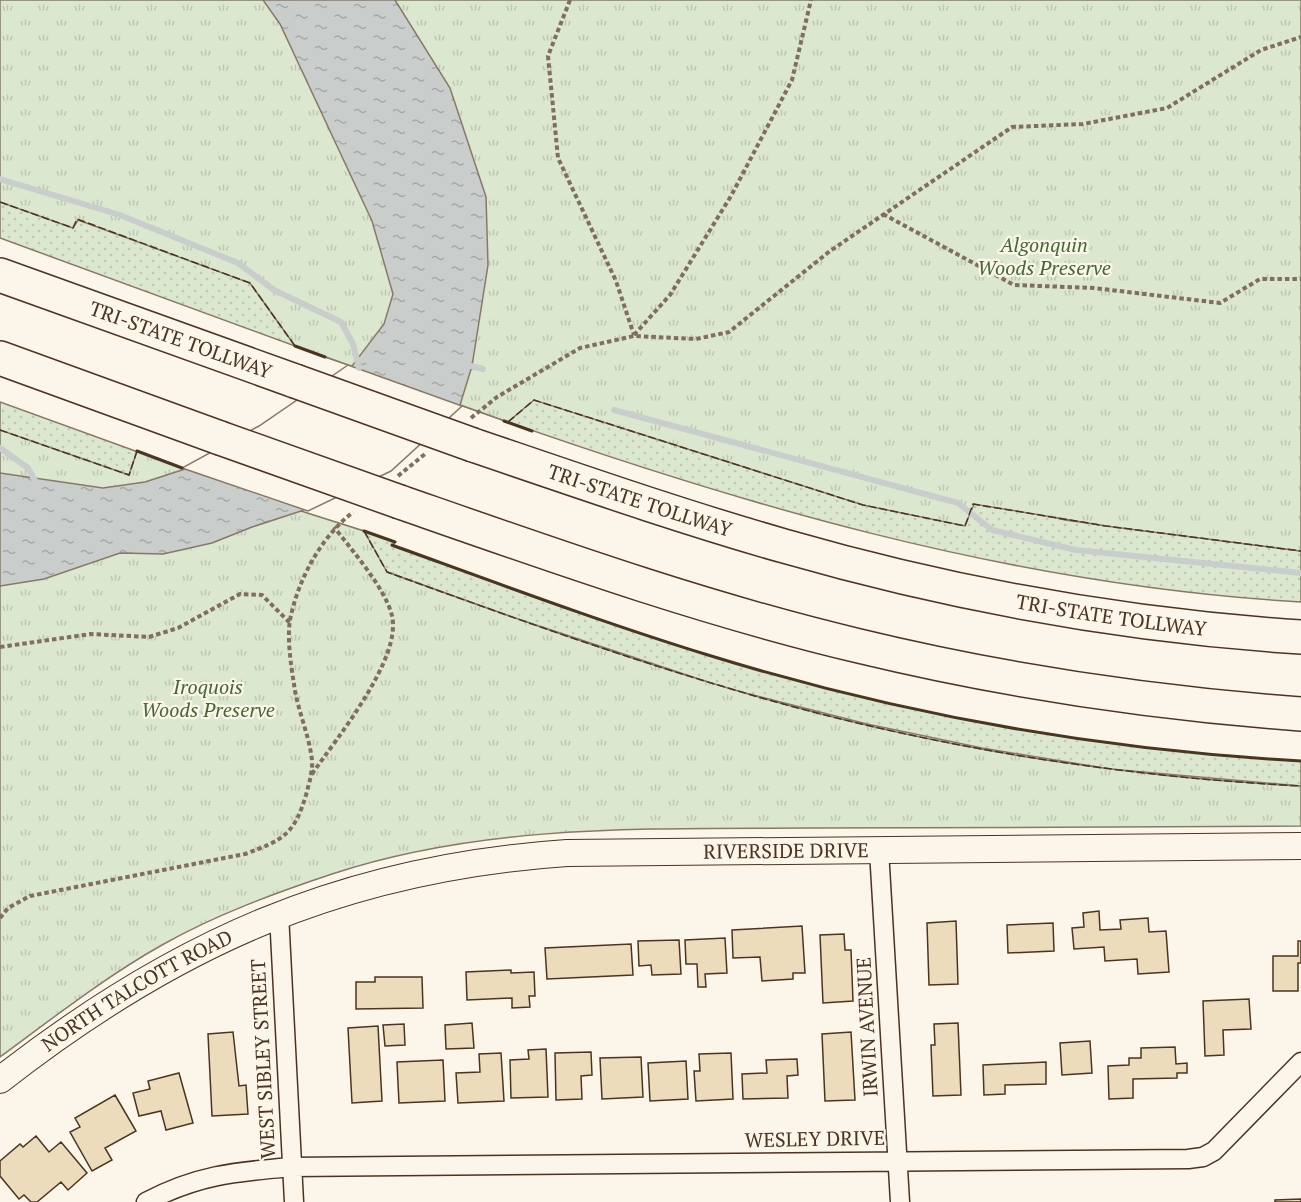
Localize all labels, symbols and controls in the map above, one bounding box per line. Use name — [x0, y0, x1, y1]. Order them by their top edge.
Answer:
park label: Algonquin Woods Preserve — [977, 231, 1111, 281]
street label: TRI-STATE TOLLWAY — [86, 294, 276, 385]
street label: TRI-STATE TOLLWAY — [544, 458, 736, 543]
street label: TRI-STATE TOLLWAY — [1014, 587, 1208, 642]
park label: Iroquois Woods Preserve — [141, 673, 275, 723]
street label: RIVERSIDE DRIVE — [703, 836, 869, 865]
street label: NORTH TALCOTT ROAD — [36, 923, 237, 1057]
street label: IRWIN AVENUE — [849, 956, 884, 1098]
street label: WEST SIBLEY STREET — [244, 958, 281, 1160]
street label: WESLEY DRIVE — [744, 1124, 886, 1153]

